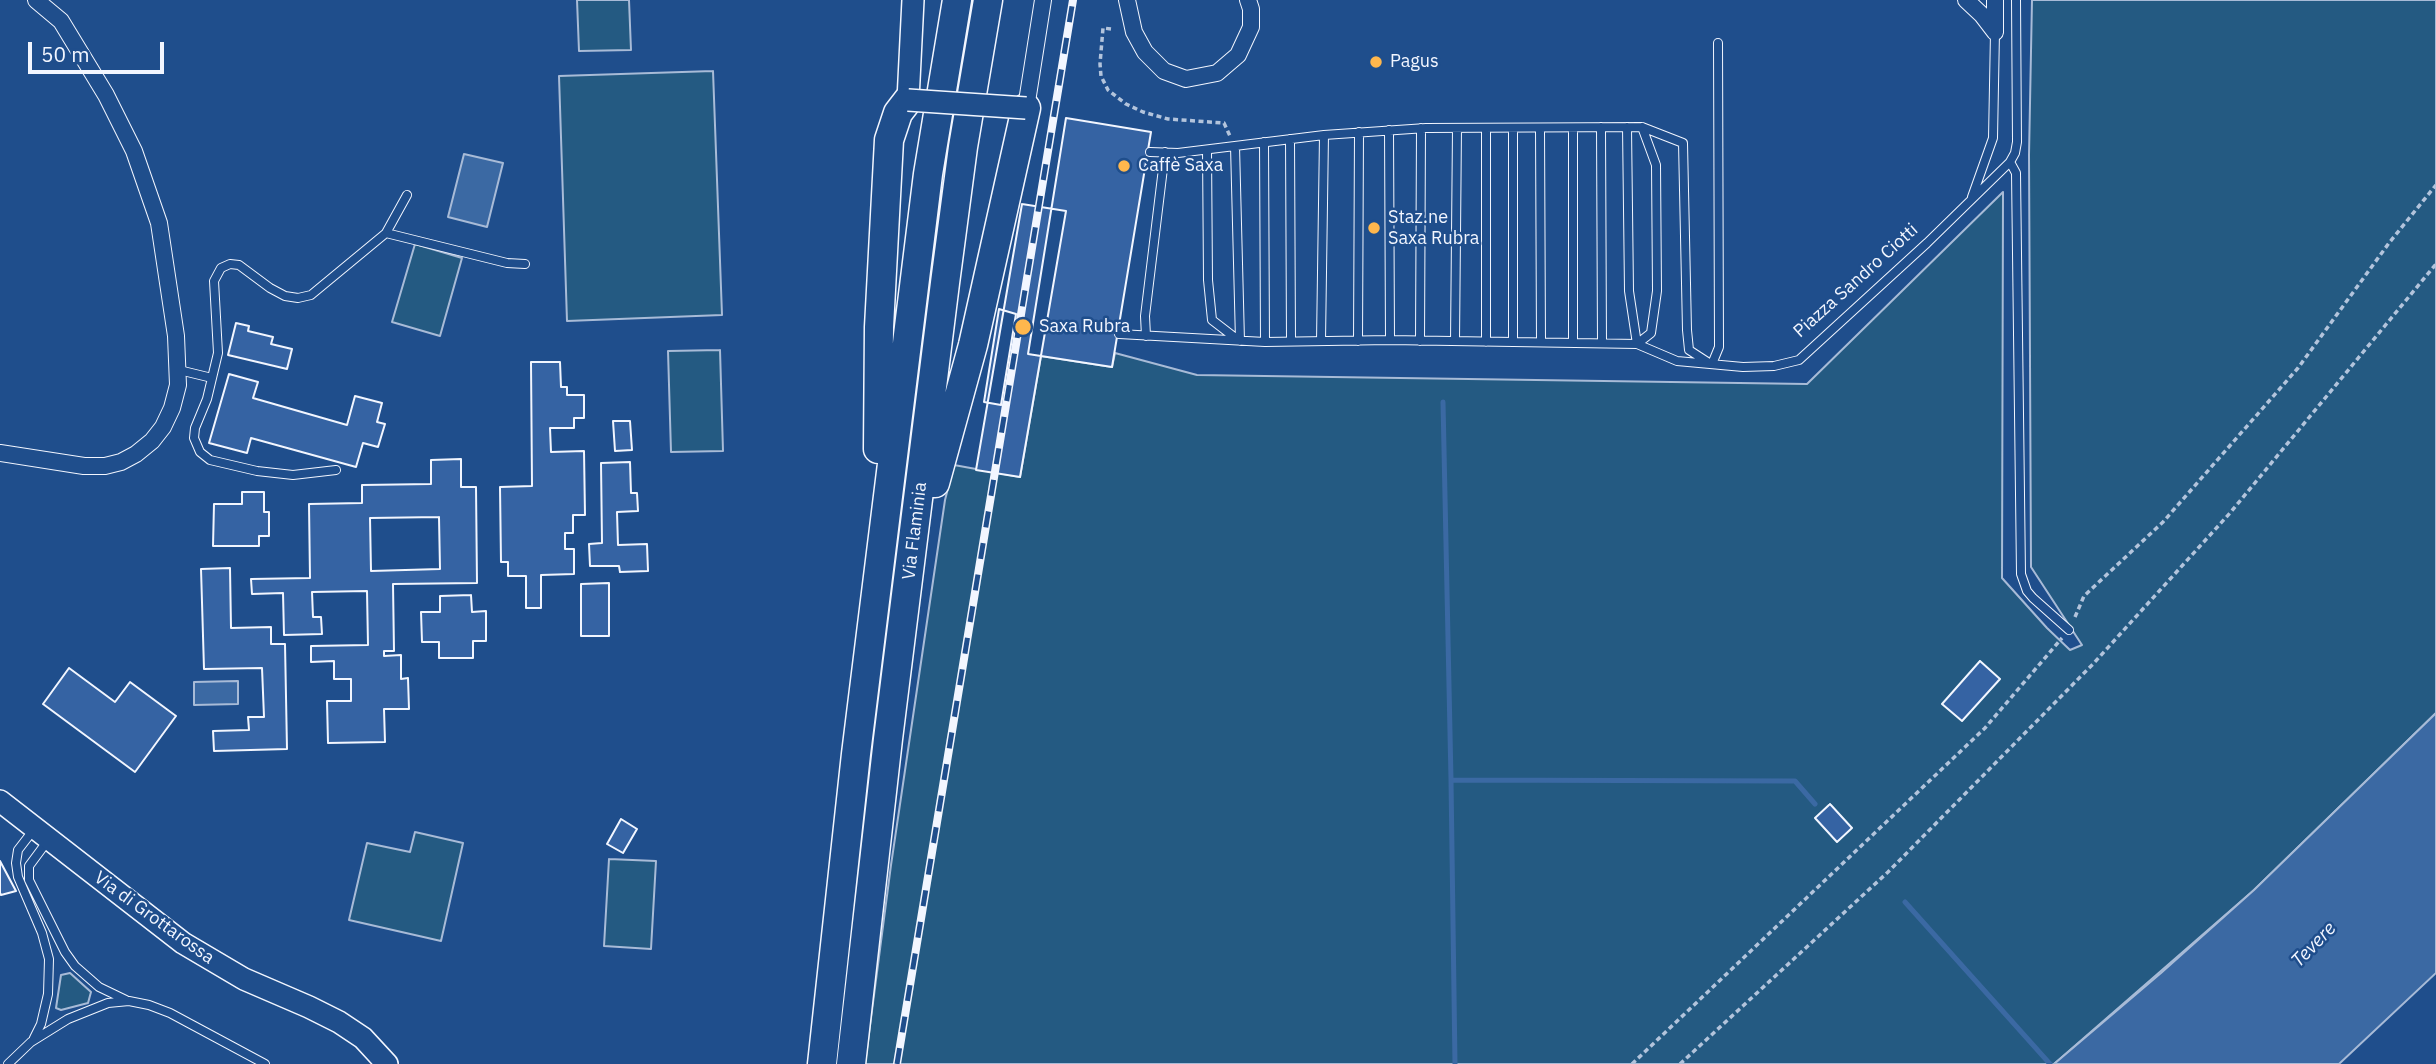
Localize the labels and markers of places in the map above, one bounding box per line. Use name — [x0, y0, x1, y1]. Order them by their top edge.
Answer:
place label: Pagus — [1390, 51, 1439, 73]
marker: Pagus — [1368, 54, 1384, 70]
place label: Caffè Saxa — [1138, 155, 1223, 177]
marker: Caffè Saxa — [1116, 158, 1132, 174]
place label: Staz.ne Saxa Rubra — [1388, 207, 1479, 249]
marker: Staz.ne Saxa Rubra — [1366, 220, 1382, 236]
place label: Saxa Rubra — [1039, 316, 1130, 338]
marker: Saxa Rubra — [1013, 317, 1033, 337]

